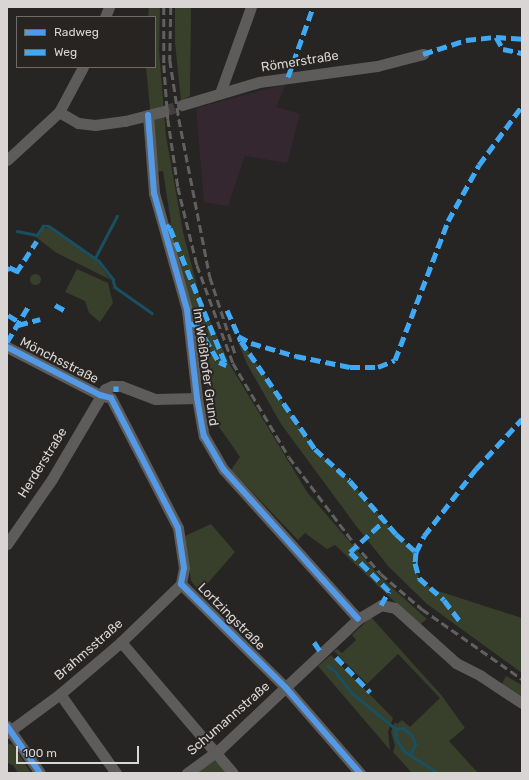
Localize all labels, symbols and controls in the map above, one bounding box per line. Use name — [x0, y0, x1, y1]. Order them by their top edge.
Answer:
legend — [16, 16, 156, 68]
text: Radweg — [54, 25, 99, 39]
text: Weg — [54, 45, 77, 59]
street label: Römerstraße — [260, 48, 340, 76]
street label: Im Weißhofer Grund — [189, 307, 221, 427]
street label: Mönchsstraße — [17, 335, 101, 387]
street label: Herderstraße — [15, 425, 71, 501]
street label: Lortzingstraße — [194, 580, 268, 654]
street label: Brahmsstraße — [52, 616, 126, 684]
street label: Schumannstraße — [185, 679, 273, 759]
scale bar — [18, 738, 141, 764]
text: 100 m — [23, 746, 57, 760]

